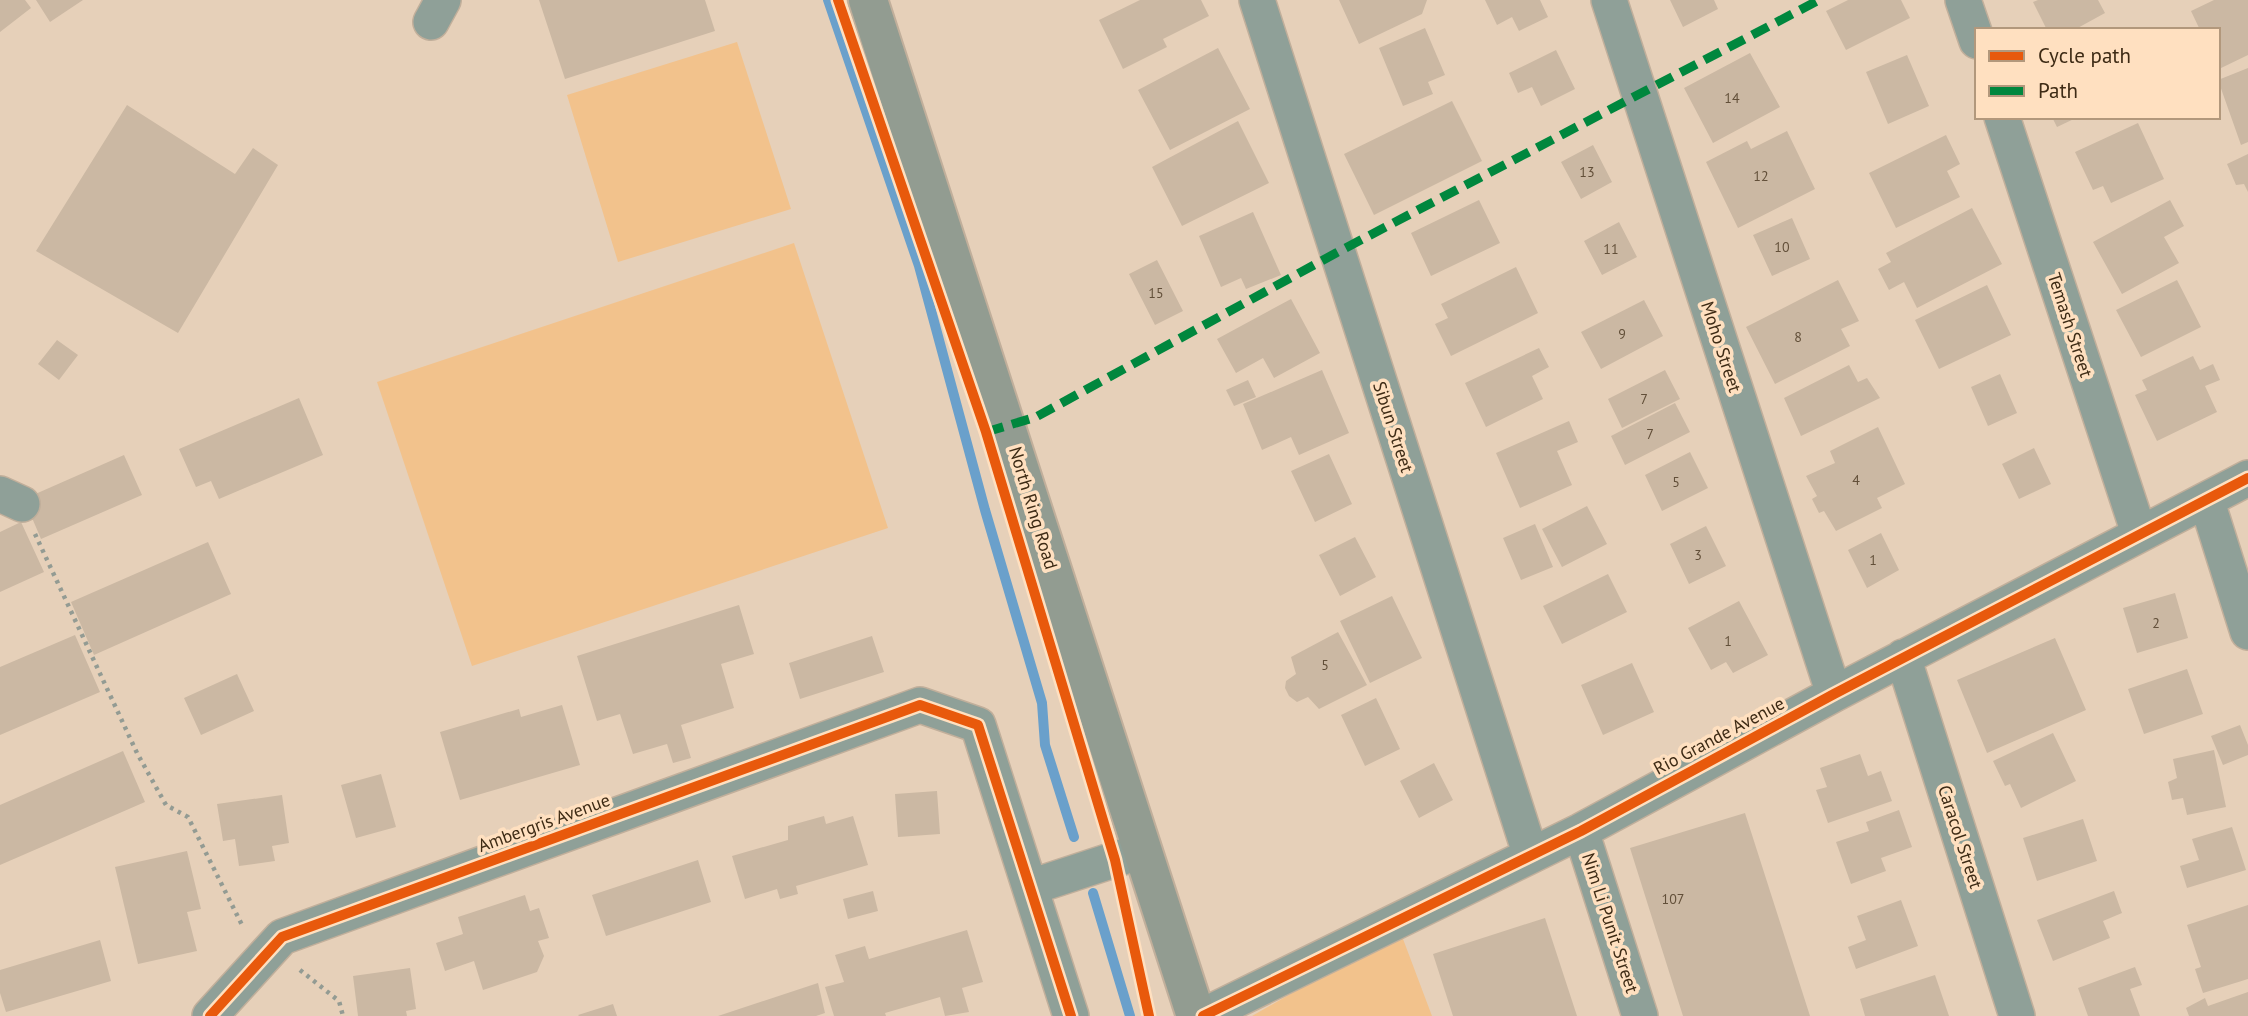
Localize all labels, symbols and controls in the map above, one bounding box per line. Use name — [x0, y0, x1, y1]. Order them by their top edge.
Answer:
legend — [1975, 28, 2220, 119]
text: Cycle path — [2038, 42, 2131, 69]
text: Path — [2038, 77, 2078, 104]
house number: 14 — [1724, 89, 1740, 107]
house number: 13 — [1579, 163, 1595, 181]
house number: 12 — [1753, 167, 1769, 185]
house number: 10 — [1774, 238, 1790, 256]
house number: 11 — [1603, 240, 1619, 258]
street label: Temash Street — [2043, 270, 2098, 380]
house number: 15 — [1148, 284, 1164, 302]
street label: Moho Street — [1696, 299, 1747, 395]
house number: 9 — [1618, 325, 1626, 343]
house number: 8 — [1794, 328, 1802, 346]
street label: Sibun Street — [1368, 378, 1419, 475]
house number: 7 — [1640, 390, 1648, 408]
house number: 7 — [1646, 425, 1654, 443]
street label: North Ring Road — [1004, 444, 1063, 572]
house number: 4 — [1852, 471, 1860, 489]
house number: 5 — [1672, 473, 1680, 491]
house number: 3 — [1694, 546, 1702, 564]
house number: 1 — [1869, 551, 1877, 569]
house number: 2 — [2152, 614, 2160, 632]
house number: 1 — [1724, 632, 1732, 650]
house number: 5 — [1321, 656, 1329, 674]
street label: Rio Grande Avenue — [1649, 691, 1788, 780]
street label: Caracol Street — [1933, 782, 1988, 891]
street label: Ambergris Avenue — [475, 788, 613, 857]
street label: Nim Li Punit Street — [1577, 850, 1644, 996]
house number: 107 — [1662, 890, 1684, 908]

